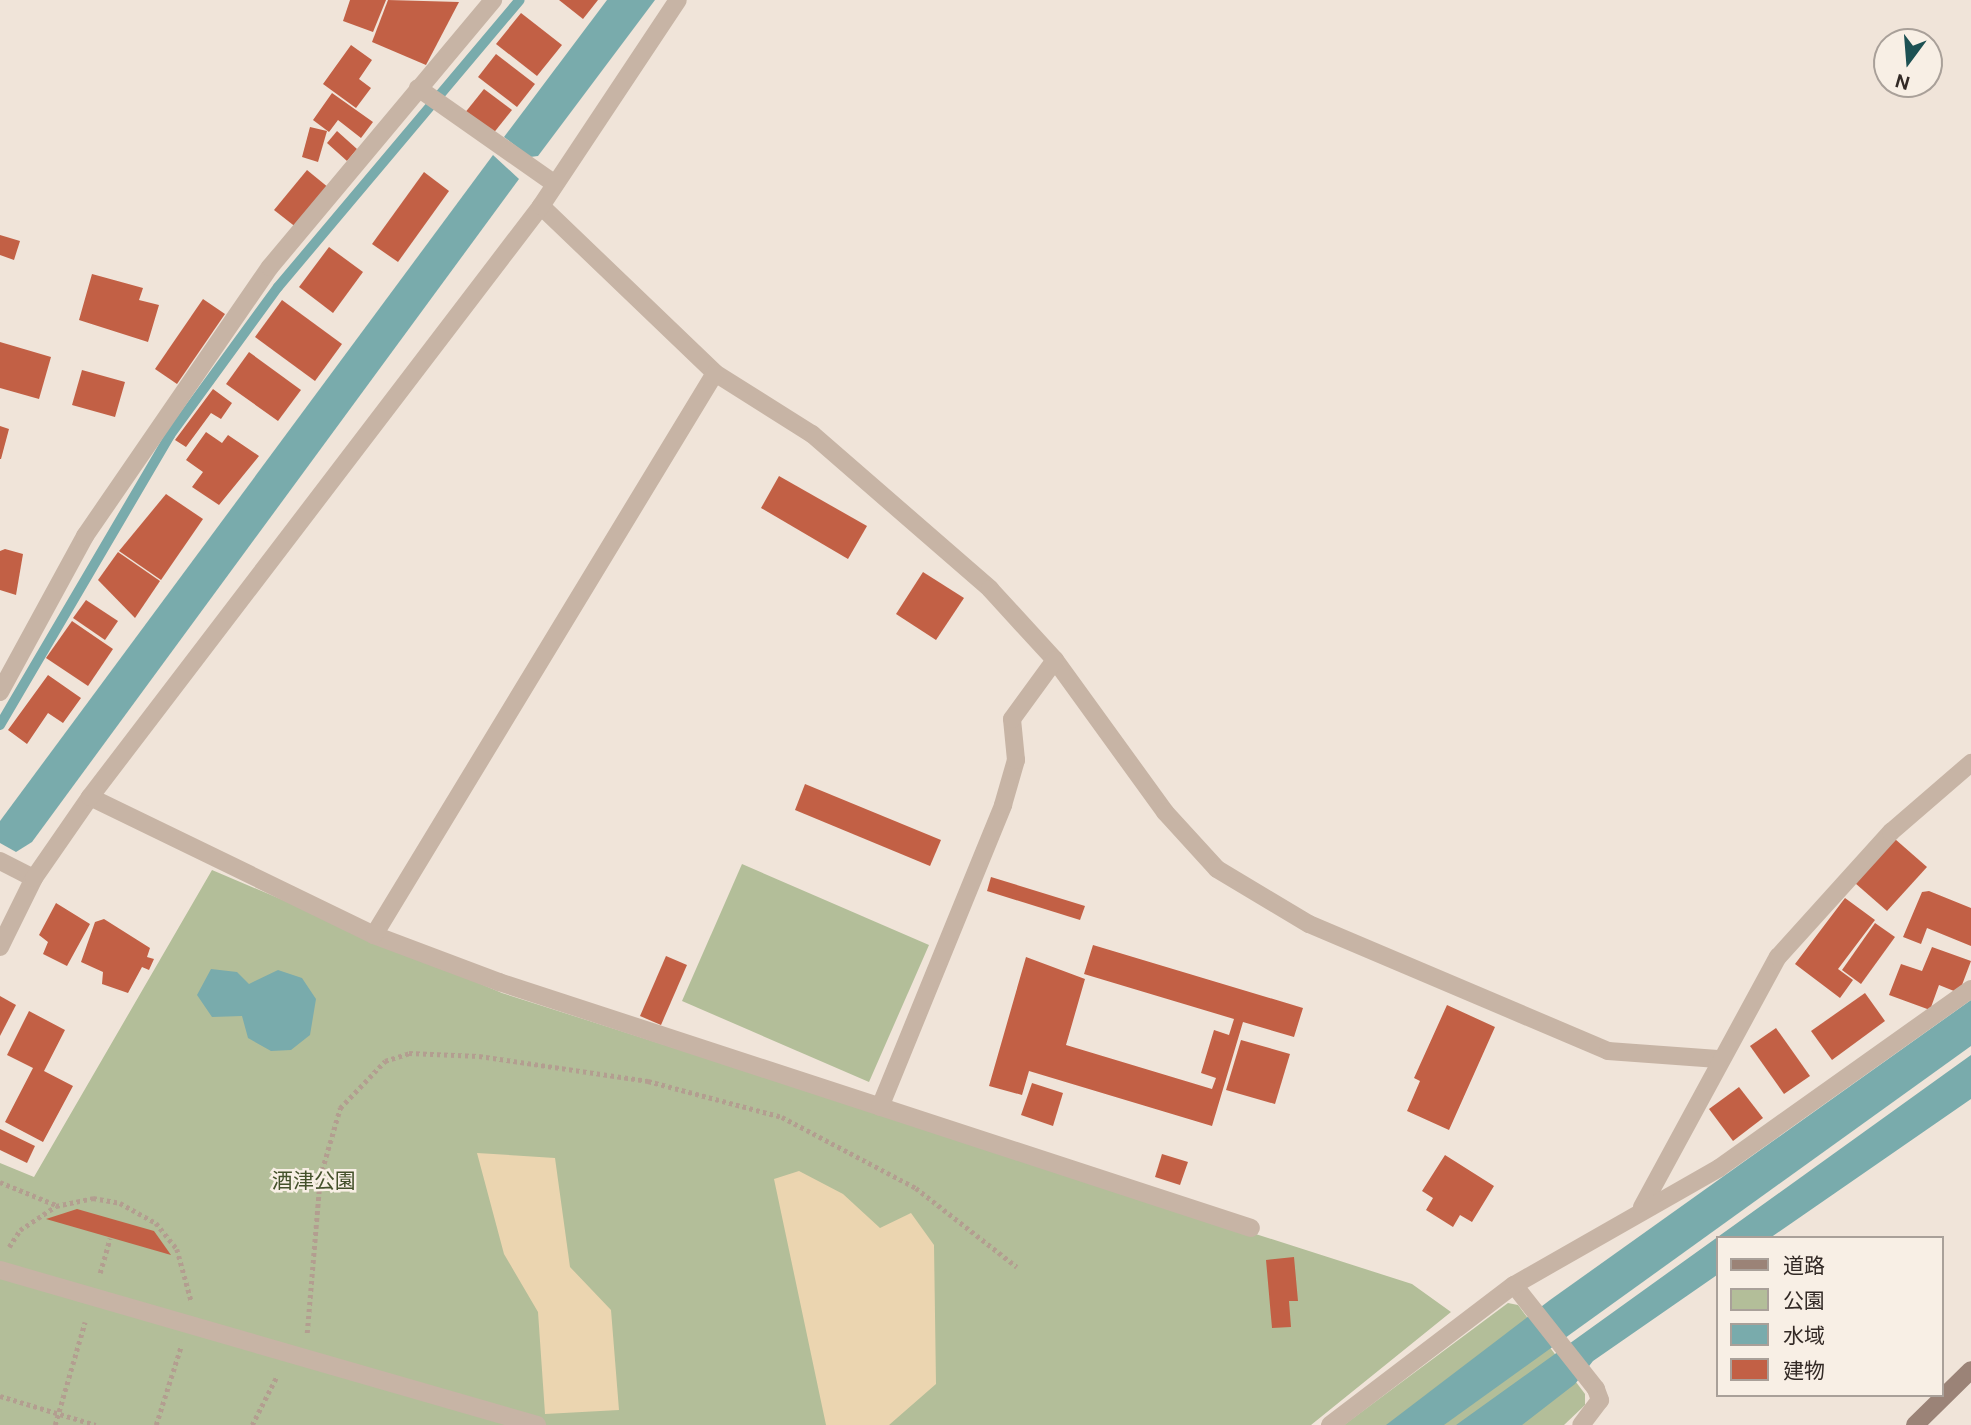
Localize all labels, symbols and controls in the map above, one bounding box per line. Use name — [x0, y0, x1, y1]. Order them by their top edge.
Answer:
north arrow — [1873, 28, 1943, 98]
text: N — [1893, 68, 1913, 96]
park label: 酒津公園 — [272, 1168, 356, 1194]
legend — [1716, 1236, 1943, 1397]
text: 道路 — [1783, 1252, 1825, 1280]
text: 公園 — [1783, 1287, 1825, 1315]
text: 水域 — [1783, 1322, 1825, 1350]
text: 建物 — [1783, 1357, 1825, 1385]

